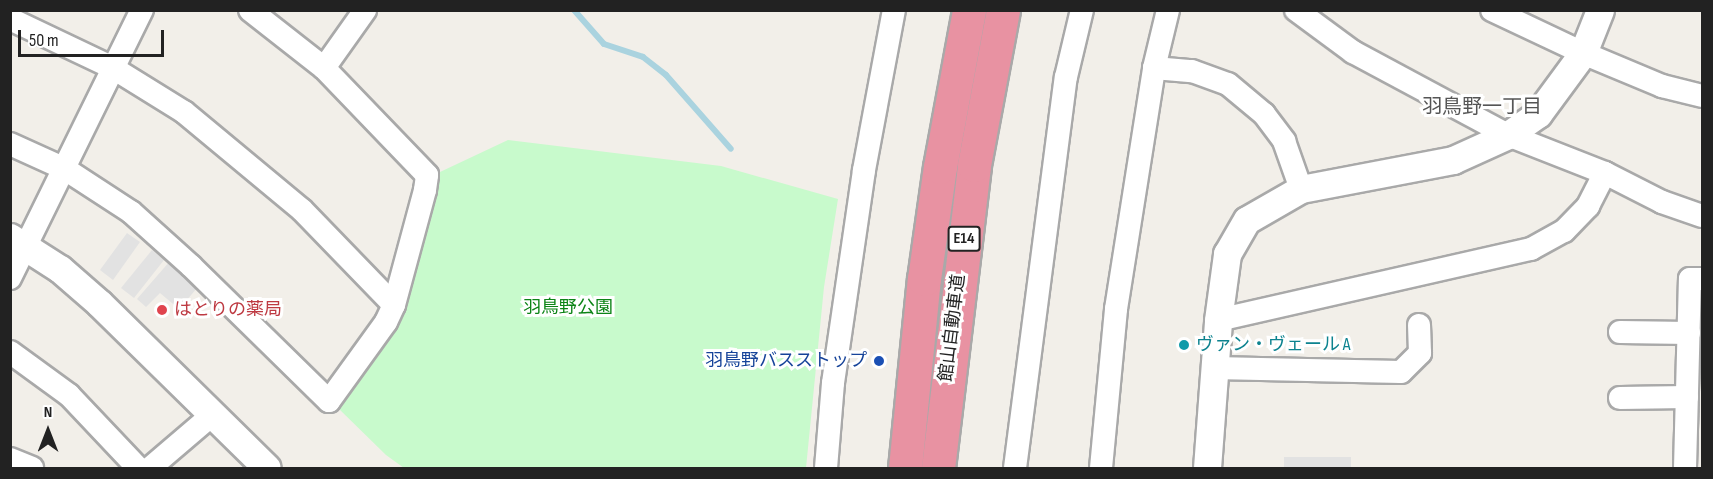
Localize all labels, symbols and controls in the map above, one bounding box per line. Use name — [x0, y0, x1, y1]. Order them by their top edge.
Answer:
scale bar — [21, 18, 166, 56]
text: 50 m — [29, 30, 59, 51]
district label: 羽鳥野一丁目 — [1422, 95, 1542, 119]
road number: E14 — [948, 226, 980, 252]
street label: 館山自動車道 — [936, 273, 970, 383]
park label: 羽鳥野公園 — [523, 297, 613, 319]
place label: はとりの薬局 — [174, 299, 282, 321]
marker: はとりの薬局 — [155, 303, 169, 317]
place label: ヴァン・ヴェール A — [1196, 334, 1351, 356]
marker: ヴァン・ヴェール A — [1177, 338, 1191, 352]
place label: 羽鳥野バスストップ — [705, 350, 867, 372]
marker: 羽鳥野バスストップ — [872, 354, 886, 368]
north arrow — [18, 401, 78, 461]
text: N — [44, 403, 52, 422]

